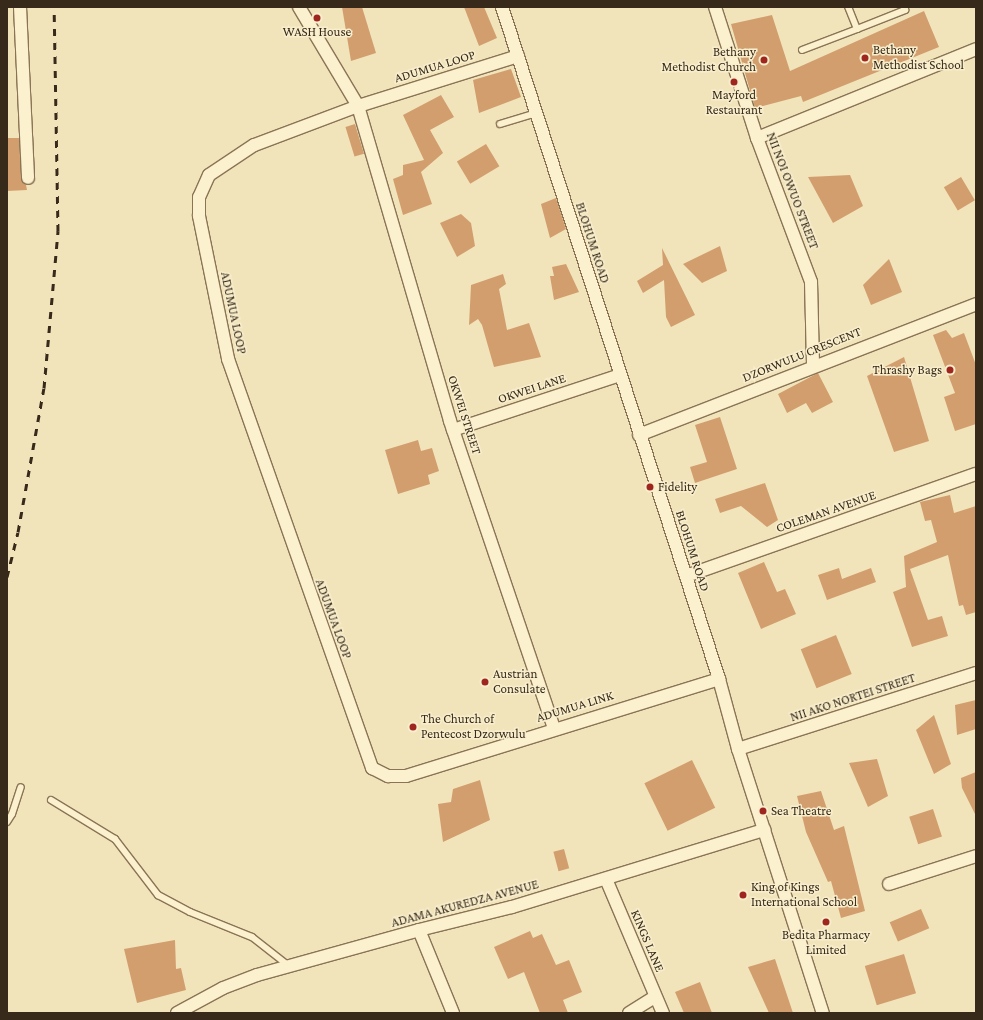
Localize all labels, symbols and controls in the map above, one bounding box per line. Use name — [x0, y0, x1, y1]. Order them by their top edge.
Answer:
marker: WASH House — [312, 13, 322, 23]
place label: WASH House — [283, 24, 351, 40]
place label: Bethany Methodist School — [873, 43, 964, 74]
place label: Bethany Methodist Church — [661, 45, 756, 76]
street label: ADUMUA LOOP — [393, 47, 477, 87]
marker: Bethany Methodist School — [860, 53, 870, 63]
marker: Bethany Methodist Church — [759, 55, 769, 65]
marker: Mayford Restaurant — [729, 77, 739, 87]
place label: Mayford Restaurant — [706, 88, 762, 119]
street label: NII NOI OWUO STREET — [763, 130, 821, 252]
street label: BLOHUM ROAD — [572, 201, 612, 285]
street label: ADUMUA LOOP — [217, 270, 249, 356]
street label: DZORWULU CRESCENT — [740, 324, 864, 386]
place label: Thrashy Bags — [873, 362, 942, 378]
marker: Thrashy Bags — [945, 365, 955, 375]
street label: OKWEI LANE — [496, 371, 568, 407]
street label: OKWEI STREET — [444, 373, 484, 457]
place label: Fidelity — [658, 479, 697, 495]
marker: Fidelity — [645, 482, 655, 492]
street label: COLEMAN AVENUE — [774, 488, 878, 536]
street label: BLOHUM ROAD — [672, 509, 712, 593]
street label: ADUMUA LOOP — [311, 577, 355, 661]
place label: Austrian Consulate — [493, 667, 545, 698]
street label: NII AKO NORTEI STREET — [788, 670, 918, 726]
marker: Austrian Consulate — [480, 677, 490, 687]
street label: ADUMUA LINK — [535, 688, 615, 726]
place label: The Church of Pentecost Dzorwulu — [421, 712, 526, 743]
marker: The Church of Pentecost Dzorwulu — [408, 722, 418, 732]
place label: Sea Theatre — [771, 803, 831, 819]
marker: Sea Theatre — [758, 806, 768, 816]
street label: ADAMA AKUREDZA AVENUE — [390, 877, 540, 931]
place label: King of Kings International School — [751, 880, 857, 911]
marker: King of Kings International School — [738, 890, 748, 900]
street label: KINGS LANE — [627, 907, 667, 975]
marker: Bedita Pharmacy Limited — [821, 917, 831, 927]
place label: Bedita Pharmacy Limited — [782, 928, 870, 959]

